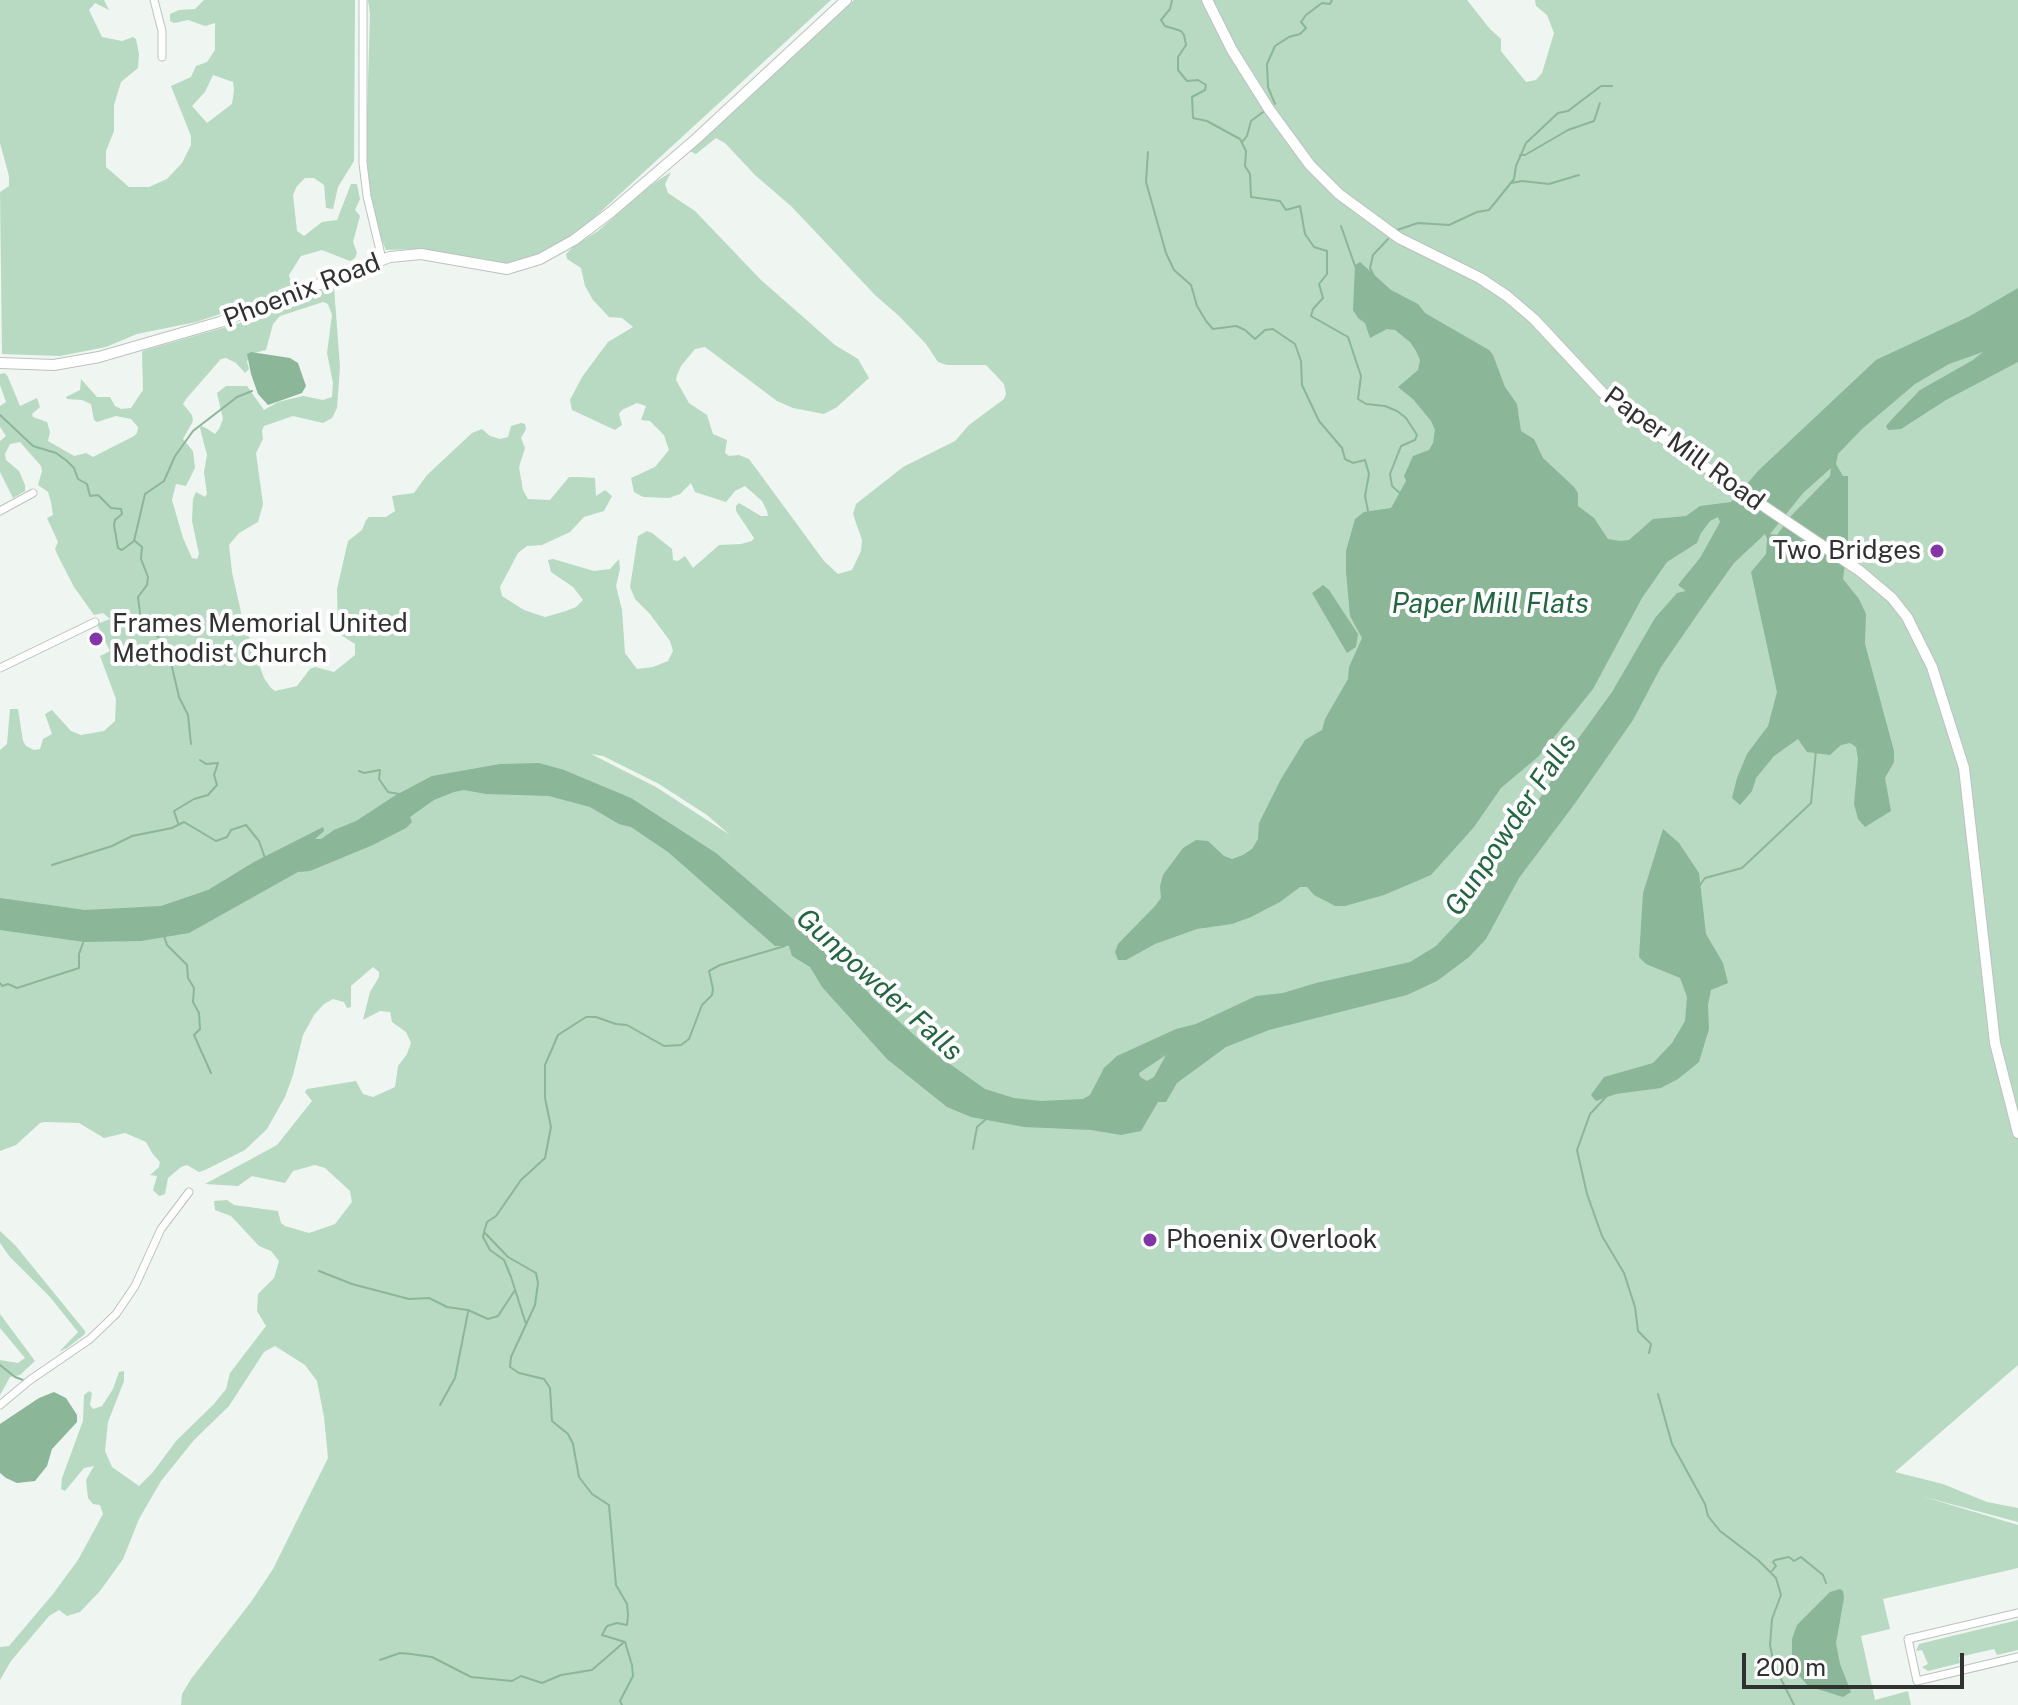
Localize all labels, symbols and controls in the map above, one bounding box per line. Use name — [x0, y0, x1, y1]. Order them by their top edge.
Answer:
street label: Phoenix Road — [219, 247, 385, 335]
street label: Paper Mill Road — [1598, 380, 1770, 518]
place label: Two Bridges — [1773, 535, 1921, 567]
marker: Two Bridges — [1928, 542, 1946, 560]
water label: Paper Mill Flats — [1391, 587, 1589, 621]
place label: Frames Memorial United Methodist Church — [112, 608, 408, 670]
marker: Frames Memorial United Methodist Church — [87, 630, 105, 648]
water label: Gunpowder Falls — [1438, 728, 1584, 922]
water label: Gunpowder Falls — [789, 902, 969, 1068]
place label: Phoenix Overlook — [1166, 1224, 1377, 1256]
marker: Phoenix Overlook — [1141, 1231, 1159, 1249]
scale bar — [1746, 1637, 1968, 1687]
text: 200 m — [1756, 1653, 1826, 1681]

